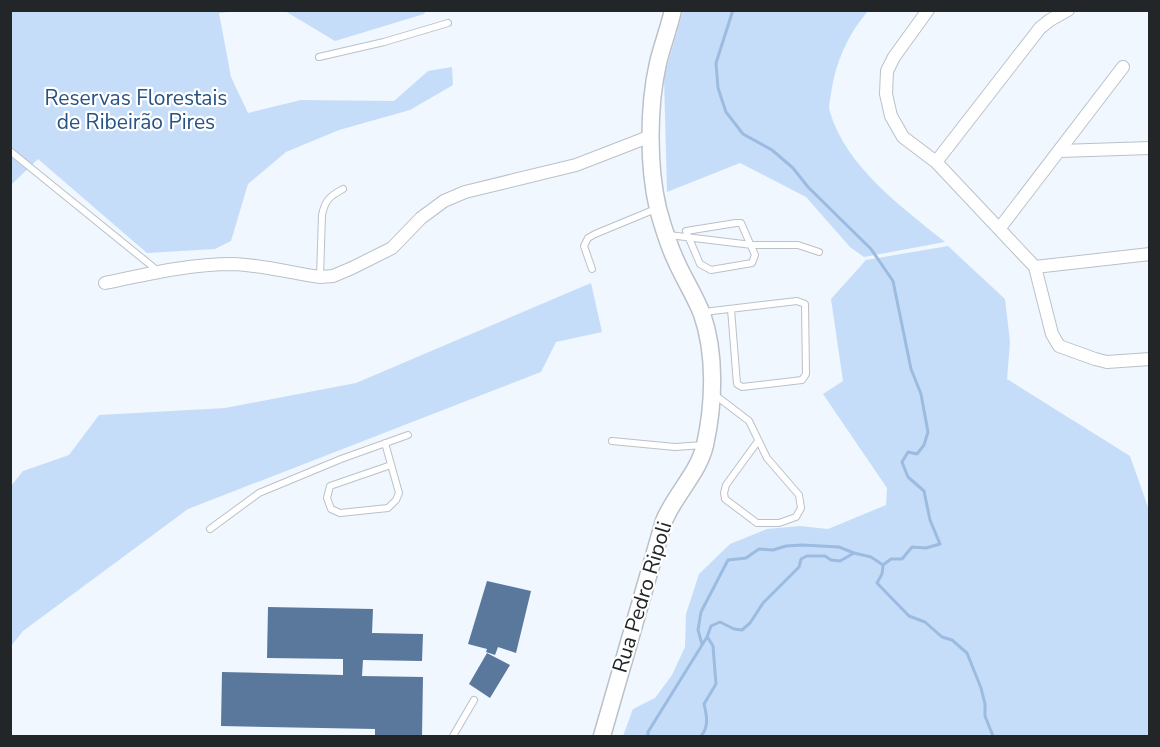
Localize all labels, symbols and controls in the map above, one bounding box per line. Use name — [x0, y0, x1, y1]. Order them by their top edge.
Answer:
park label: Reservas Florestais de Ribeirão Pires — [45, 84, 227, 136]
street label: Rua Pedro Ripoli — [606, 518, 678, 676]

